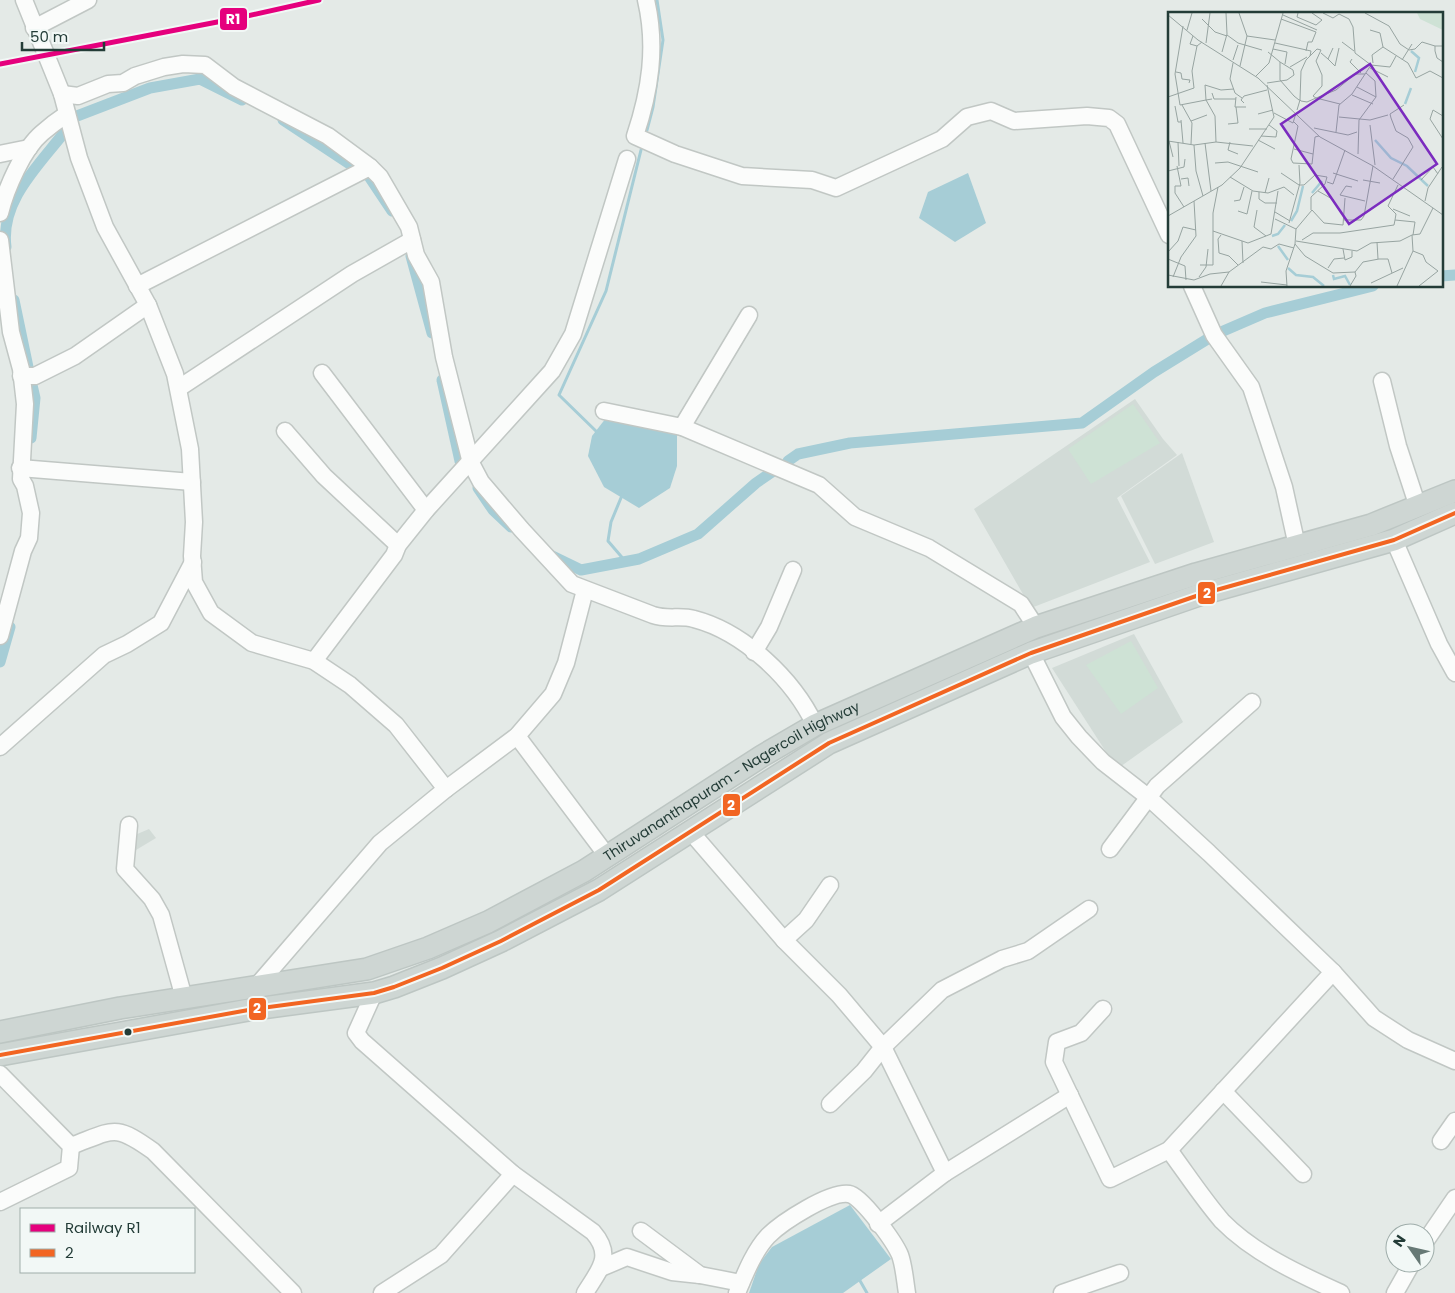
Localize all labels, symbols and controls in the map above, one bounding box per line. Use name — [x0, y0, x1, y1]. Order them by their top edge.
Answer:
line badge: R1 — [219, 7, 248, 31]
text: R1 — [226, 9, 240, 29]
inset map — [1168, 12, 1442, 288]
scale bar — [22, 20, 105, 52]
text: 50 m — [30, 26, 68, 47]
line badge: 2 — [1197, 581, 1216, 605]
text: 2 — [1203, 583, 1211, 603]
street label: Thiruvananthapuram - Nagercoil Highway — [599, 696, 863, 866]
line badge: 2 — [722, 793, 741, 817]
text: 2 — [727, 795, 735, 815]
line badge: 2 — [248, 997, 267, 1021]
text: 2 — [253, 998, 261, 1018]
unlabelled marker — [123, 1027, 133, 1037]
legend — [20, 1208, 195, 1273]
text: Railway R1 — [65, 1217, 140, 1238]
north arrow — [1385, 1223, 1435, 1273]
text: N — [1388, 1231, 1410, 1251]
text: 2 — [65, 1242, 74, 1263]

